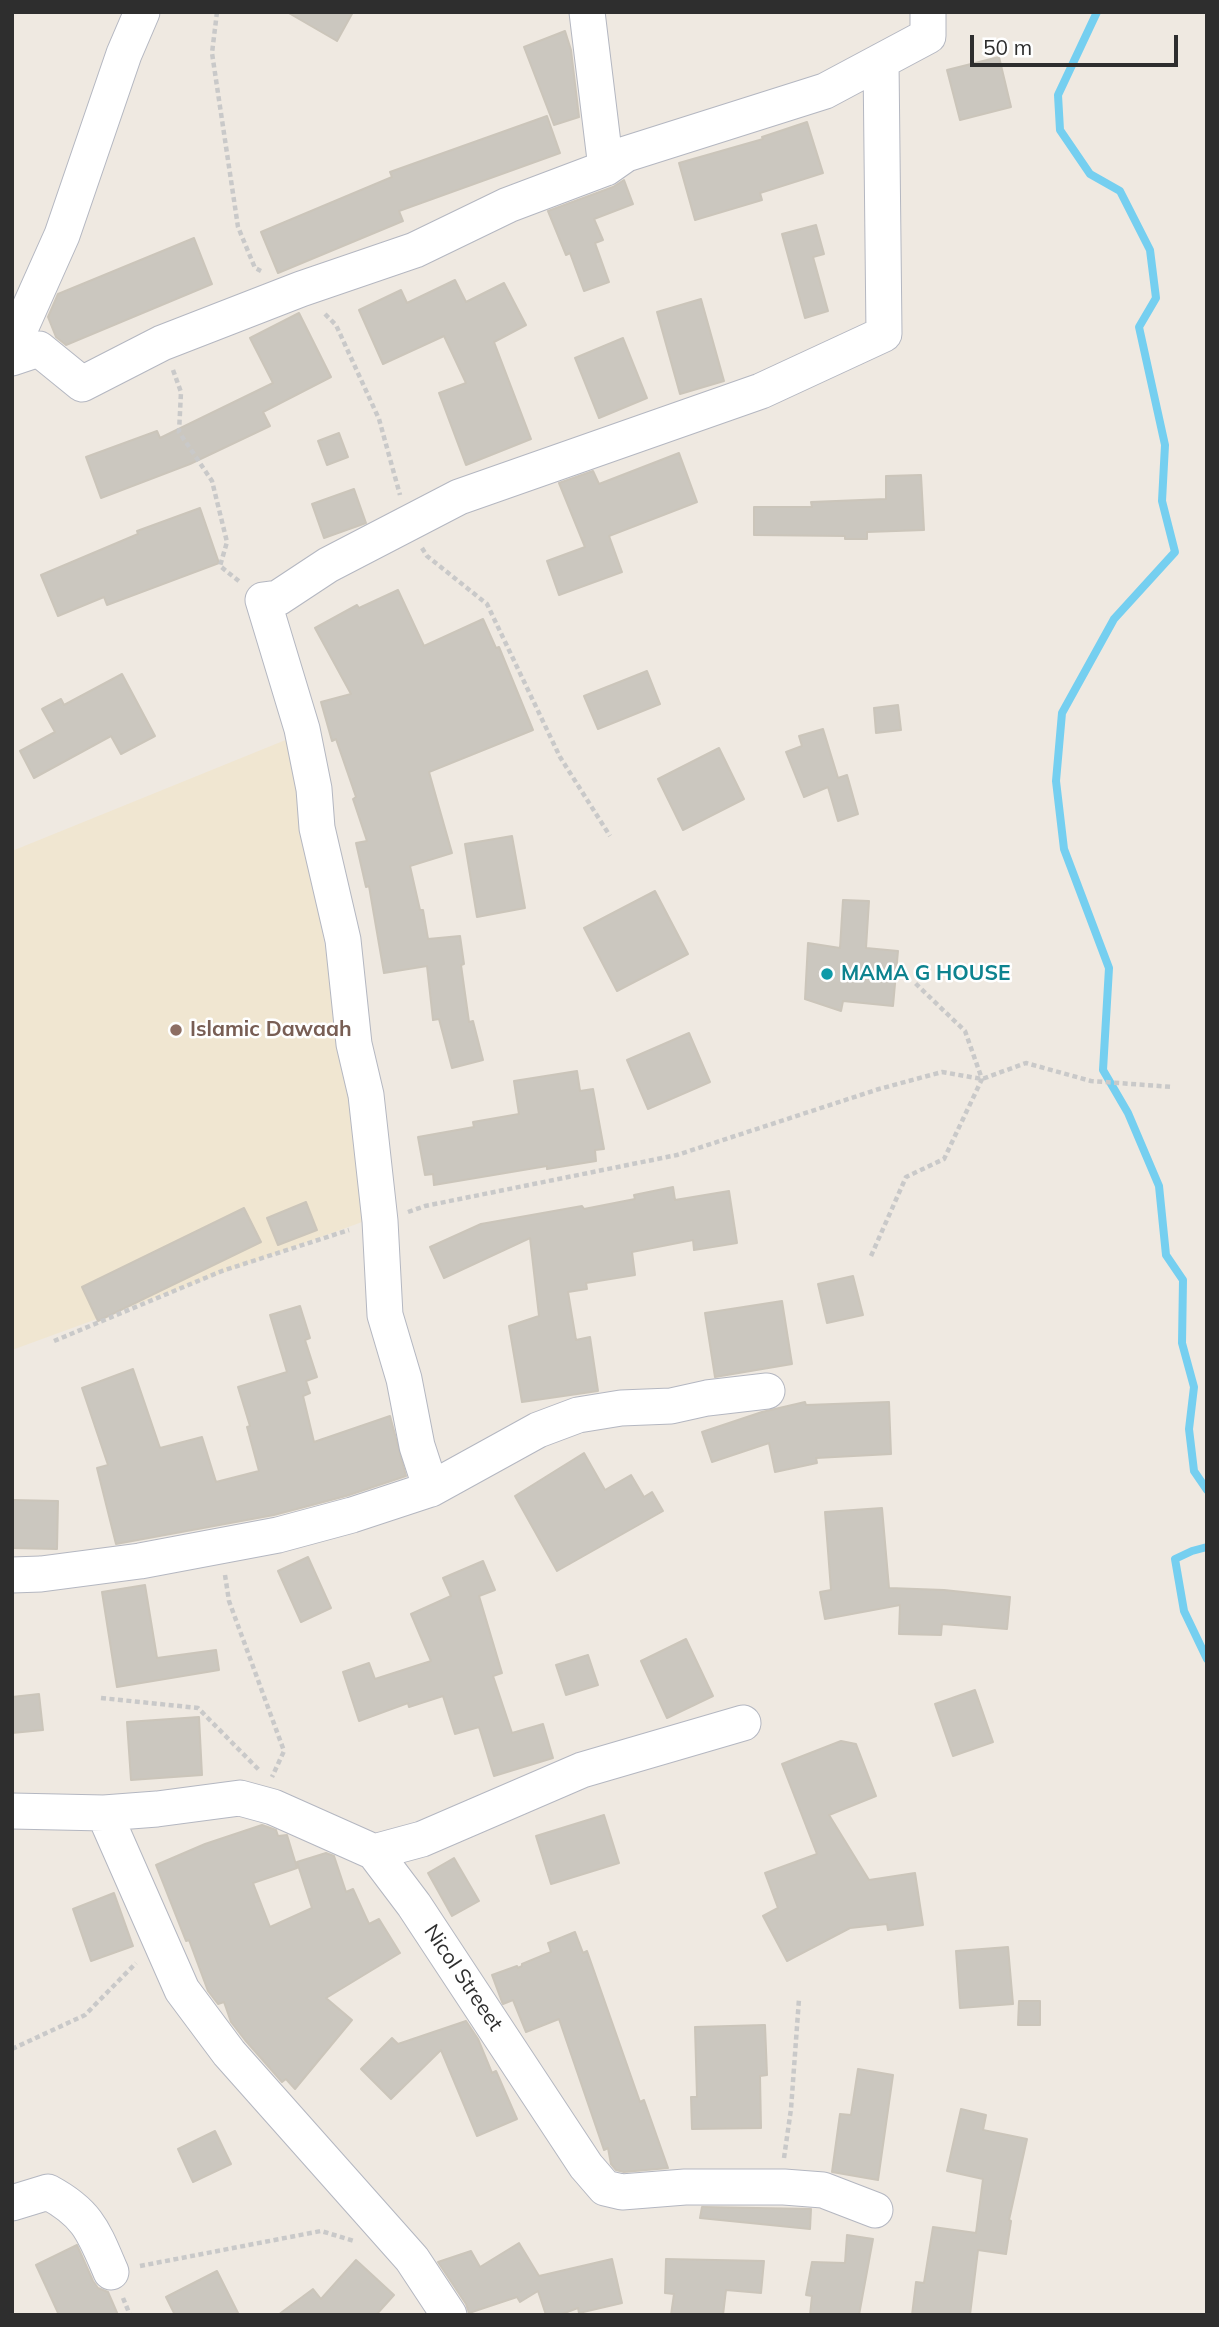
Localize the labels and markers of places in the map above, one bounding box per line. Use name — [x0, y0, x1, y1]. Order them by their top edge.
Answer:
place label: MAMA G HOUSE — [841, 961, 1010, 987]
marker: MAMA G HOUSE — [819, 966, 835, 982]
place label: Islamic Dawaah — [190, 1017, 352, 1043]
marker: Islamic Dawaah — [168, 1022, 184, 1038]

